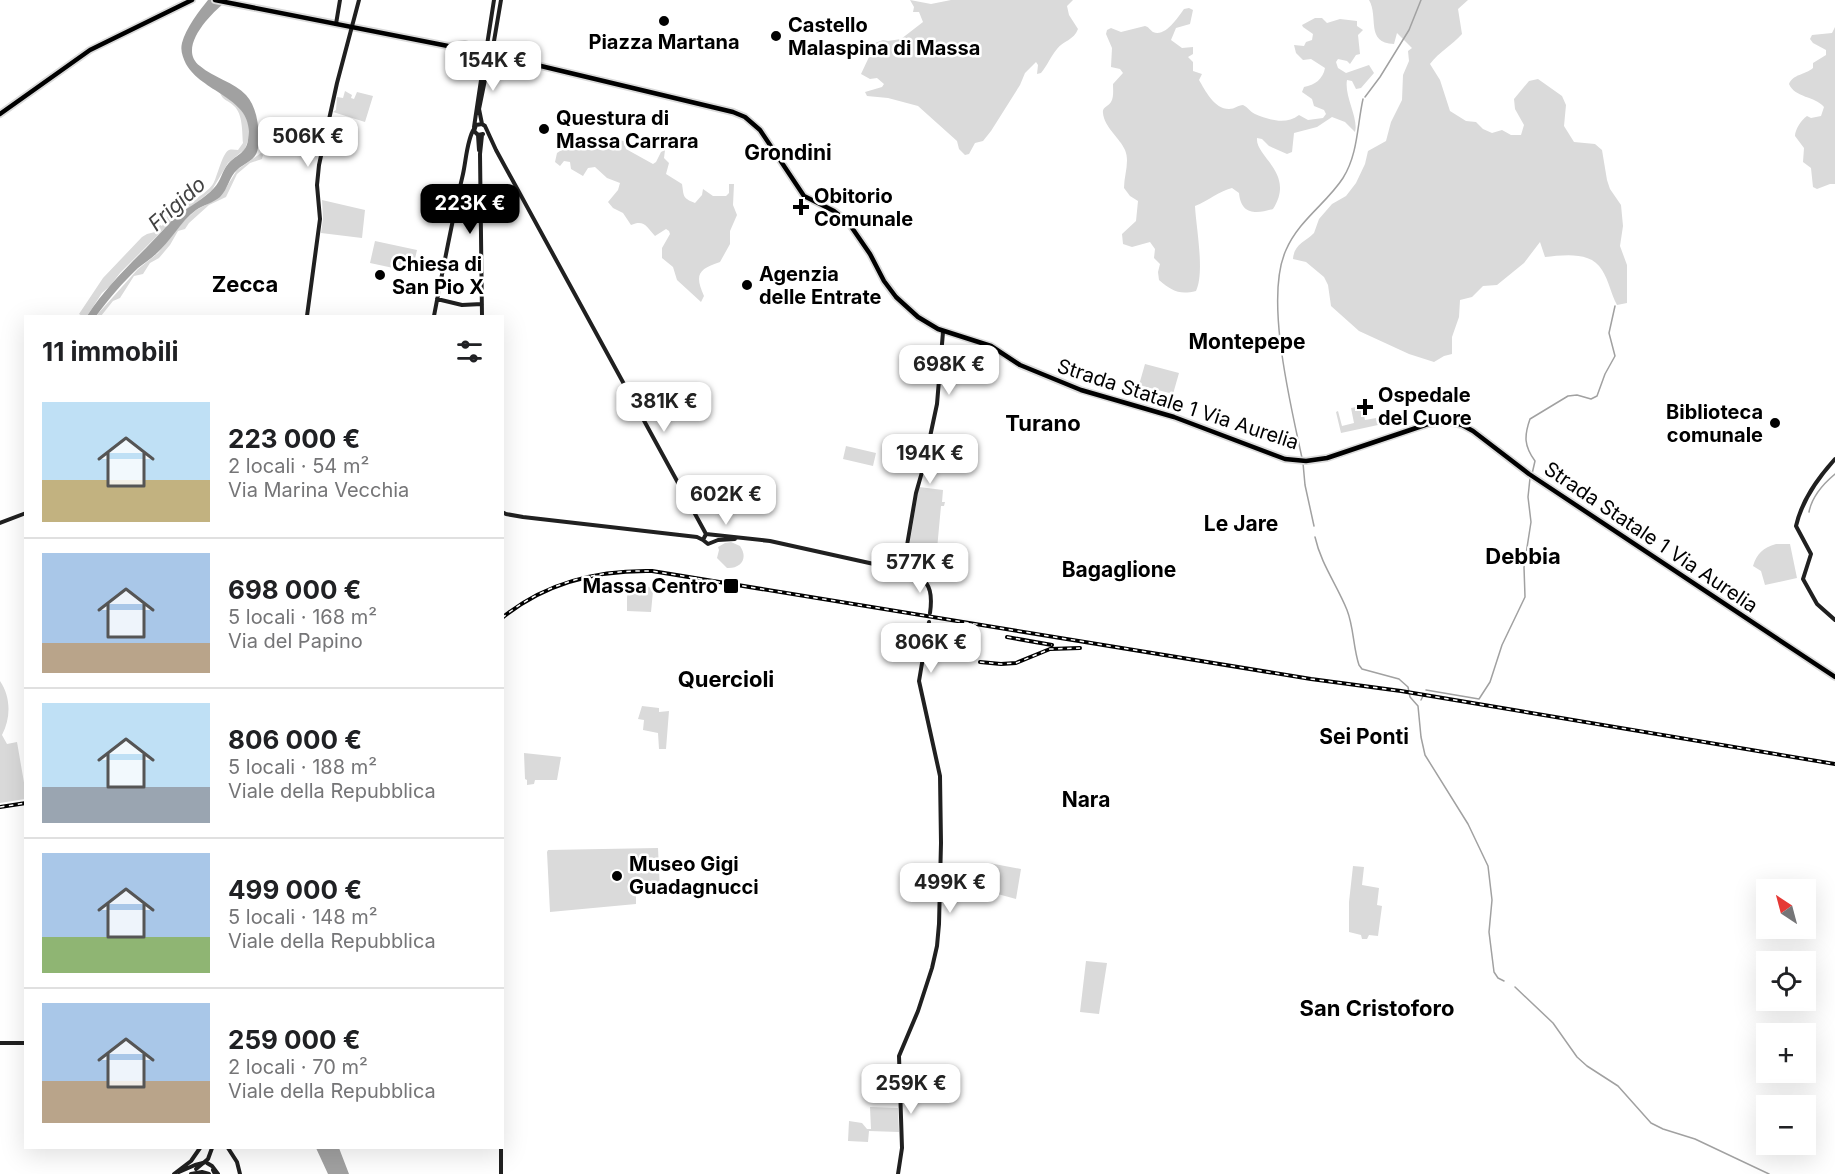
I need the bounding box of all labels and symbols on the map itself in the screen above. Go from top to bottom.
place label: Castello Malaspina di Massa [788,13,980,60]
marker: Piazza Martana [657,14,671,28]
marker: Castello Malaspina di Massa [769,29,783,43]
place label: Piazza Martana [588,30,740,54]
pin: 154K € [444,41,542,92]
place label: Questura di Massa Carrara [556,106,699,153]
pin: 506K € [259,117,357,168]
marker: Questura di Massa Carrara [537,122,551,136]
district label: Grondini [744,140,832,165]
water label: Frigido [143,171,211,236]
pin: 223K € [421,184,519,235]
place label: Obitorio Comunale [814,184,913,231]
marker: Obitorio Comunale [792,198,810,216]
place label: Chiesa di San Pio X [392,252,484,299]
place label: Agenzia delle Entrate [759,262,882,309]
marker: Chiesa di San Pio X [373,268,387,282]
district label: Zecca [212,271,278,297]
marker: Agenzia delle Entrate [740,278,754,292]
district label: Montepepe [1188,329,1306,354]
pin: 698K € [900,345,998,396]
street label: Strada Statale 1 Via Aurelia [1054,354,1302,454]
pin: 381K € [615,382,713,433]
place label: Ospedale del Cuore [1378,383,1472,430]
marker: Ospedale del Cuore [1356,398,1374,416]
place label: Biblioteca comunale [1666,400,1763,447]
district label: Turano [1005,410,1081,436]
marker: Biblioteca comunale [1768,416,1782,430]
pin: 194K € [881,434,979,485]
street label: Strada Statale 1 Via Aurelia [1540,456,1762,618]
pin: 602K € [677,475,775,526]
district label: Le Jare [1204,511,1278,536]
pin: 577K € [871,543,969,594]
district label: Debbia [1485,543,1561,569]
district label: Bagaglione [1062,557,1176,582]
place label: Massa Centro [583,574,718,598]
marker: Massa Centro [722,577,740,595]
pin: 806K € [882,623,980,674]
district label: Quercioli [678,666,774,692]
district label: Sei Ponti [1319,724,1409,749]
district label: Nara [1062,787,1110,812]
place label: Museo Gigi Guadagnucci [629,852,759,899]
pin: 499K € [901,863,999,914]
marker: Museo Gigi Guadagnucci [610,869,624,883]
north arrow [1756,879,1816,939]
district label: San Cristoforo [1300,995,1454,1021]
pin: 259K € [862,1064,960,1115]

